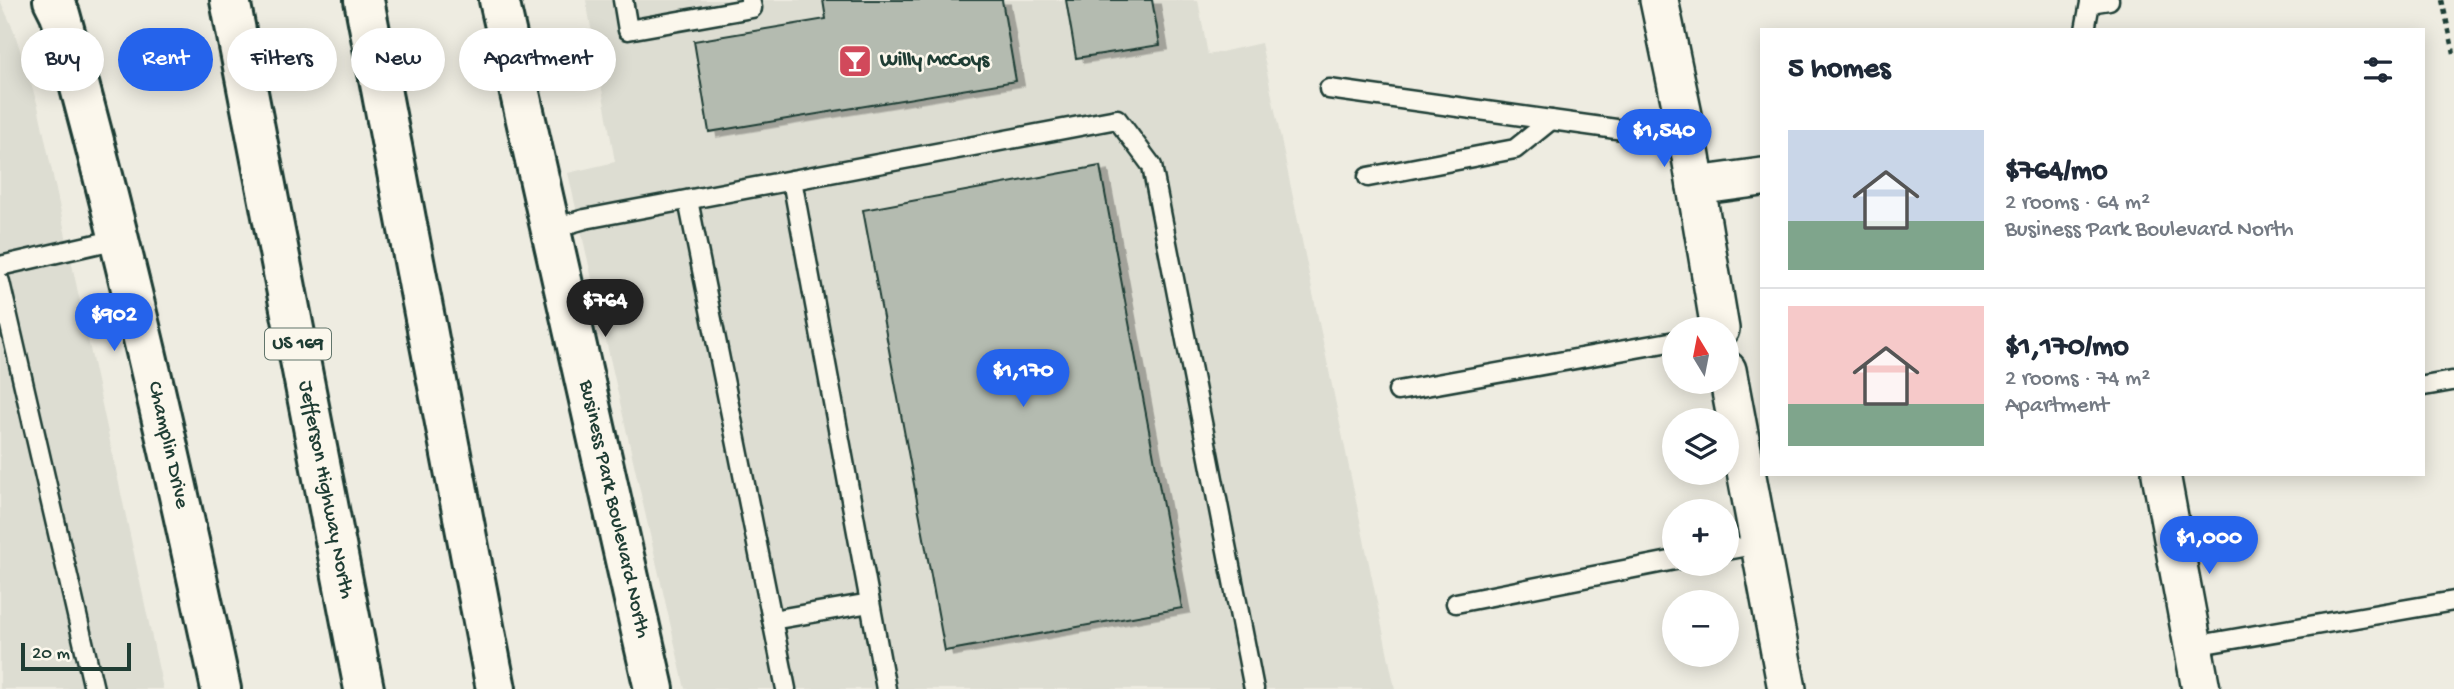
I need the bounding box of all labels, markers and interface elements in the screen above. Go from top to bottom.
chip: Buy [21,28,104,91]
chip: Rent [118,28,213,91]
chip: Filters [227,28,337,91]
chip: New [351,28,445,91]
chip: Apartment [459,28,616,91]
bar icon: Willy McCoys [836,42,874,80]
place label: Willy McCoys [879,49,990,74]
icon: filters [2359,51,2397,89]
text: 5 homes [1788,53,1890,88]
pin: $1,540 [1607,110,1721,169]
text: $1,540 [1633,118,1695,145]
text: $764/mo [2005,155,2108,190]
icon: home [1844,158,1928,242]
text: 2 rooms · 64 m² [2005,190,2150,217]
text: Business Park Boulevard North [2005,217,2294,244]
pin: $764 [564,280,646,339]
text: $764 [583,288,627,315]
pin: $902 [73,294,155,353]
text: $902 [91,302,137,329]
north arrow [1662,317,1740,394]
map controls [1662,317,1739,667]
road number: US 169 [265,328,331,360]
text: $1,170/mo [2005,331,2129,366]
icon: home [1844,334,1928,418]
pin: $1,170 [966,350,1080,409]
text: $1,170 [992,358,1054,385]
text: 2 rooms · 74 m² [2005,366,2150,393]
street label: Business Park Boulevard North [572,377,655,641]
street label: Champlin Drive [141,379,194,512]
street label: Jefferson Highway North [292,379,359,601]
text: Apartment [2005,393,2109,420]
button: layers [1662,408,1739,485]
button: + [1662,499,1739,576]
pin: $1,000 [2152,516,2266,576]
text: $1,000 [2176,525,2242,552]
button: − [1662,590,1739,667]
scale bar [21,640,131,672]
text: 20 m [32,643,70,666]

